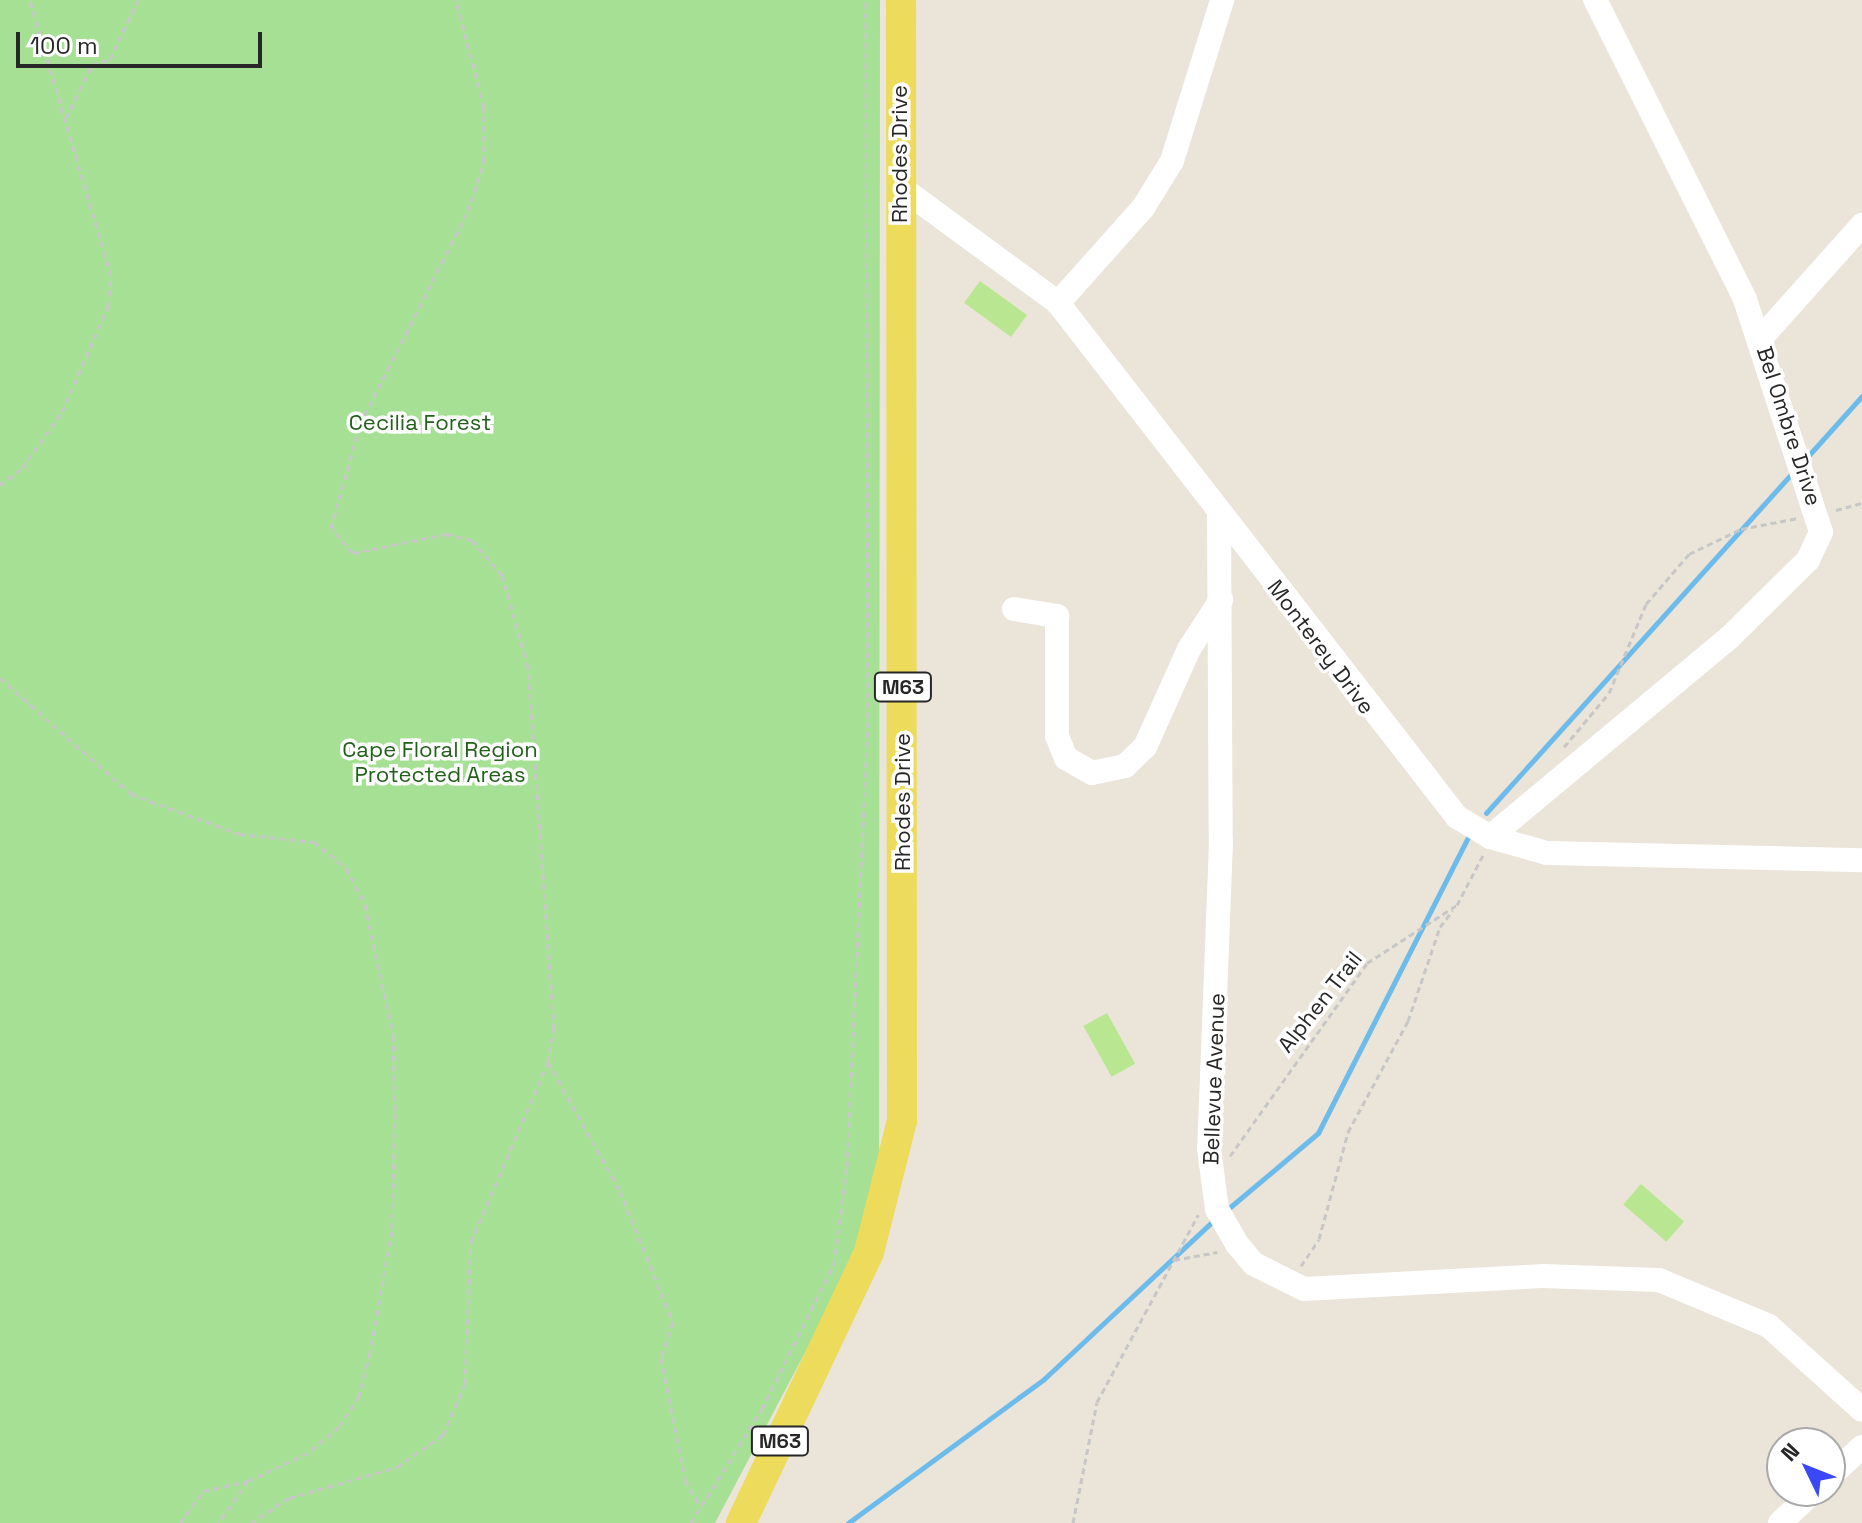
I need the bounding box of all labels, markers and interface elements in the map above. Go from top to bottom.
scale bar [20,16,266,66]
text: 100 m [30,30,98,61]
street label: Rhodes Drive [887,85,913,223]
street label: Bel Ombre Drive [1751,343,1827,509]
park label: Cecilia Forest [349,410,491,436]
street label: Monterey Drive [1262,575,1380,719]
road number: M63 [873,671,933,703]
street label: Rhodes Drive [890,733,916,871]
park label: Cape Floral Region Protected Areas [342,736,538,788]
street label: Alphen Trail [1272,946,1368,1058]
street label: Bellevue Avenue [1198,992,1230,1166]
road number: M63 [750,1425,810,1457]
north arrow [1766,1427,1846,1507]
text: N [1775,1437,1805,1467]

